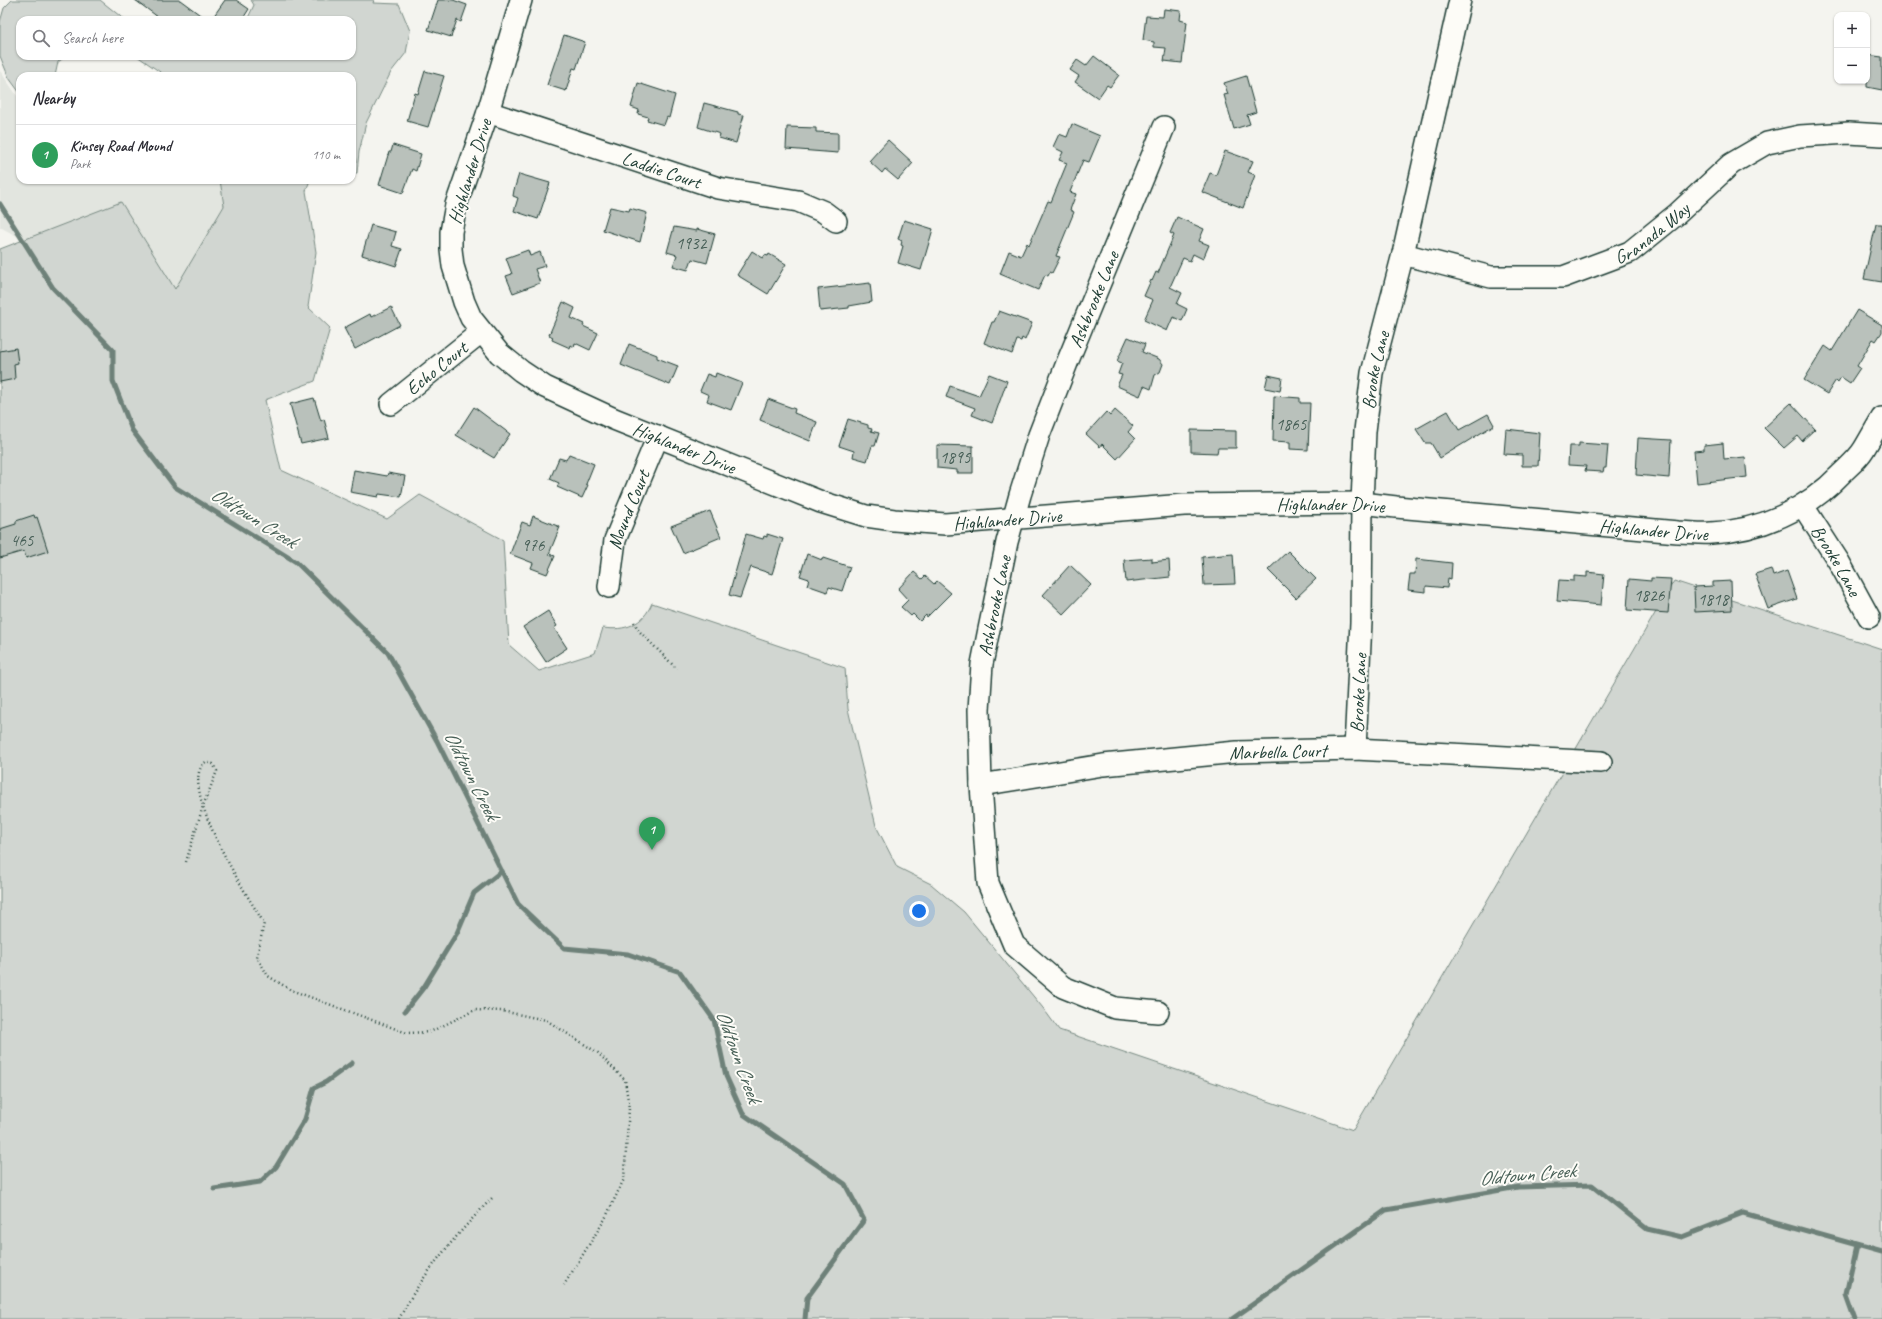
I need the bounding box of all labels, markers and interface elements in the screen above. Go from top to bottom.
map controls [1834,12,1870,84]
button: + [1834,12,1870,48]
search box [16,16,356,60]
icon: search [30,27,52,49]
text: Search here [62,29,123,48]
button: − [1834,48,1870,84]
text: Nearby [32,88,75,109]
street label: Highlander Drive [443,114,498,227]
text: Kinsey Road Mound [70,137,171,156]
street label: Laddie Court [619,146,706,195]
text: 1 [42,147,48,163]
text: 110 m [312,147,340,163]
text: Park [70,156,91,172]
street label: Granada Way [1611,197,1696,270]
house number: 1932 [676,233,708,254]
street label: Ashbrooke Lane [1064,246,1125,351]
street label: Brooke Lane [1357,327,1396,410]
street label: Echo Court [401,335,474,401]
house number: 1865 [1276,414,1308,435]
street label: Highlander Drive [629,417,741,480]
house number: 1895 [940,447,972,468]
street label: Mound Court [603,465,656,551]
water label: Oldtown Creek [206,481,304,555]
street label: Highlander Drive [1276,492,1388,519]
street label: Highlander Drive [952,504,1064,536]
street label: Highlander Drive [1598,514,1709,546]
street label: Brooke Lane [1805,521,1867,602]
house number: 465 [11,530,35,551]
house number: 976 [522,535,546,556]
street label: Ashbrooke Lane [973,552,1017,658]
house number: 1826 [1634,585,1666,606]
house number: 1818 [1698,589,1731,610]
street label: Brooke Lane [1345,651,1373,733]
water label: Oldtown Creek [439,727,506,827]
street label: Marbella Court [1228,739,1330,766]
pin: 1 [639,817,665,850]
your location [909,901,929,921]
water label: Oldtown Creek [710,1007,768,1109]
water label: Oldtown Creek [1478,1158,1580,1191]

